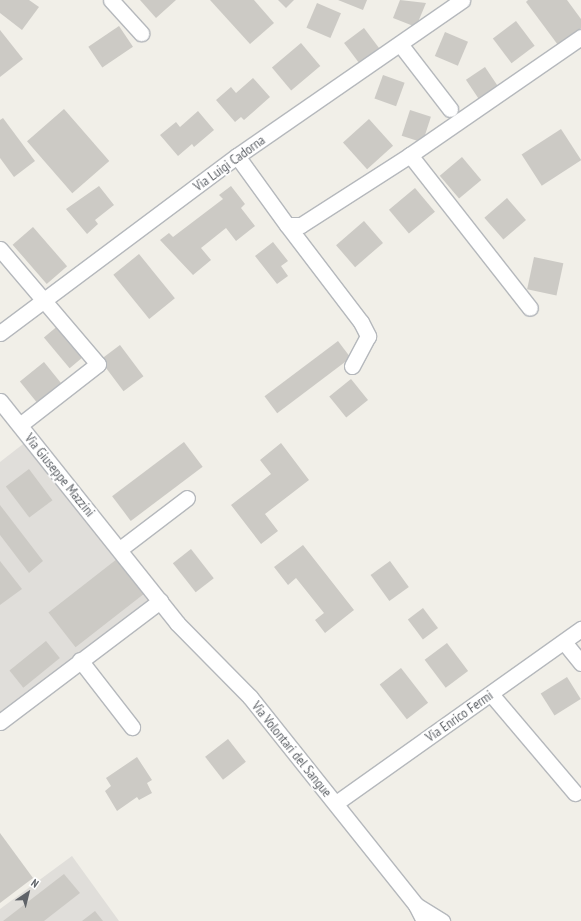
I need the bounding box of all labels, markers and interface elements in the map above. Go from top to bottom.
street label: Via Luigi Cadorna [190,131,268,195]
street label: Via Giuseppe Mazzini [21,430,99,520]
street label: Via Enrico Fermi [422,687,496,745]
street label: Via Volontari del Sangue [248,698,336,800]
north arrow [8,873,48,913]
text: N [28,876,41,891]

